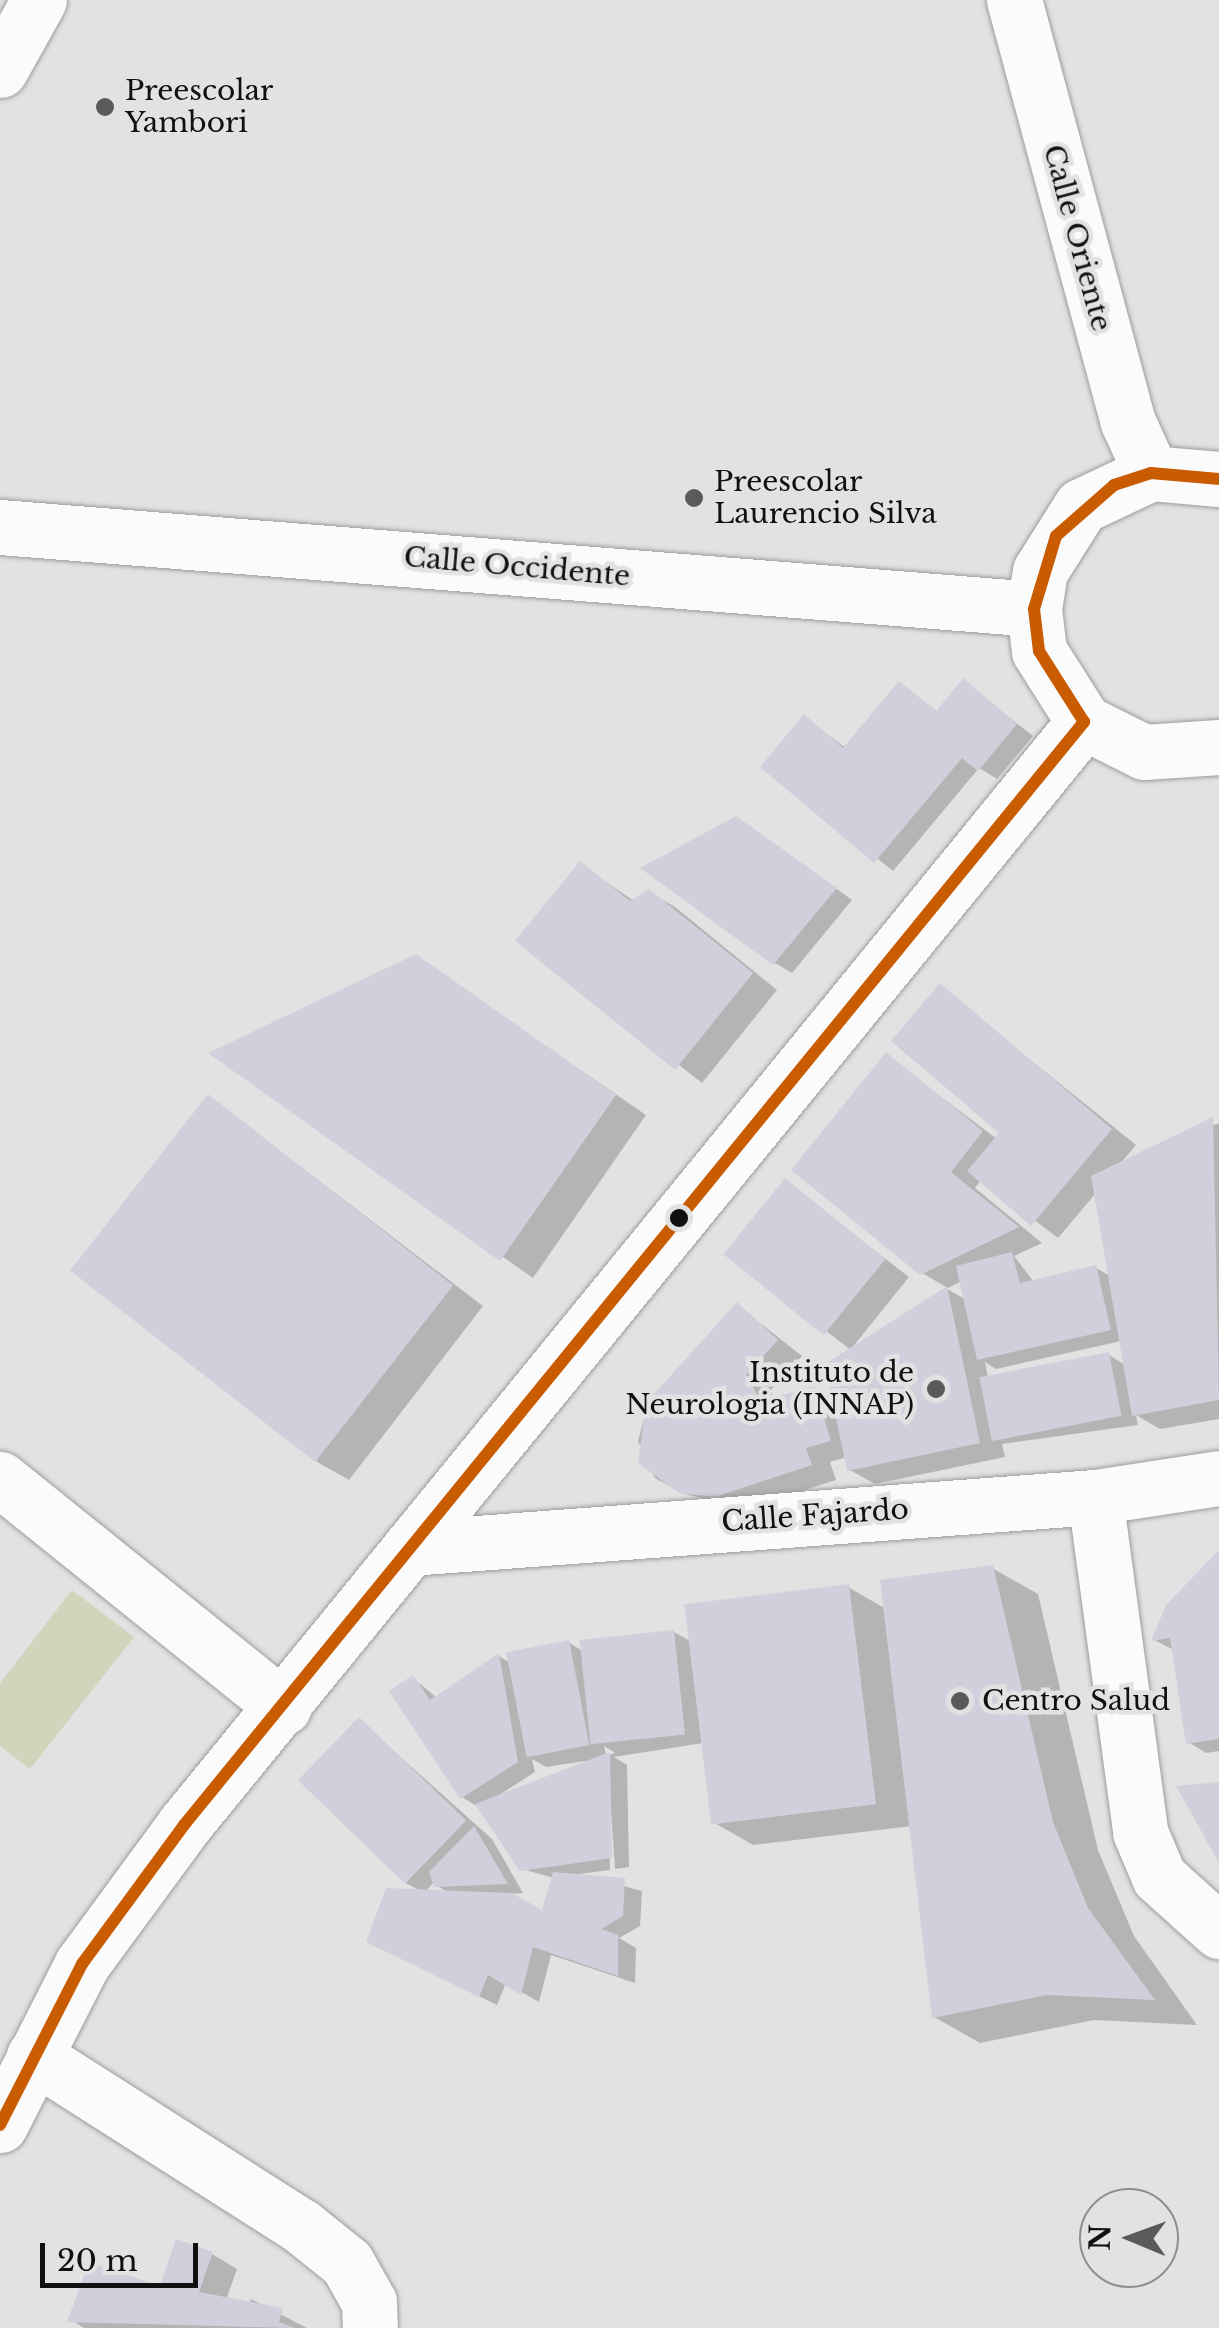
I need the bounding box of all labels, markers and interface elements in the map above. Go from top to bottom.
place label: Preescolar Yambori [125,74,273,140]
marker: Preescolar Yambori [94,96,116,118]
street label: Calle Oriente [1036,141,1118,335]
place label: Preescolar Laurencio Silva [714,465,937,531]
marker: Preescolar Laurencio Silva [683,487,705,509]
street label: Calle Occidente [402,540,632,594]
unlabelled marker [669,1208,689,1228]
place label: Instituto de Neurologia (INNAP) [625,1356,914,1422]
marker: Instituto de Neurologia (INNAP) [923,1376,949,1402]
street label: Calle Fajardo [720,1493,910,1539]
place label: Centro Salud [982,1684,1170,1718]
marker: Centro Salud [947,1688,973,1714]
north arrow [1079,2188,1179,2288]
scale bar [45,2223,202,2285]
text: N [1083,2224,1118,2251]
text: 20 m [57,2242,138,2279]

